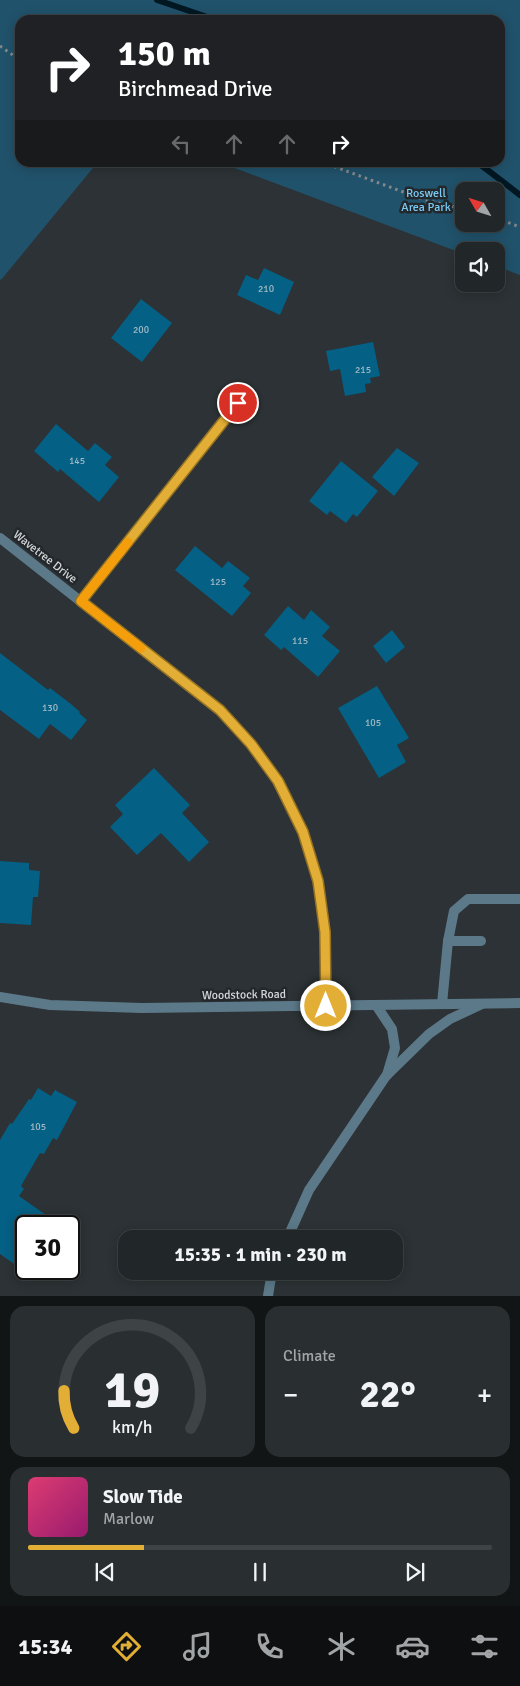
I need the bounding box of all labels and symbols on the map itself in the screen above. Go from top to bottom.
north arrow [455,182,505,232]
park label: Roswell Area Park [401,186,451,215]
house number: 210 [258,283,274,295]
house number: 200 [133,324,149,336]
house number: 215 [355,364,371,376]
pin [217,382,259,424]
house number: 145 [69,455,85,467]
street label: Wavetree Drive [10,527,80,587]
house number: 125 [210,576,226,588]
house number: 115 [292,635,308,647]
house number: 130 [42,702,58,714]
house number: 105 [365,717,381,729]
position arrow [299,979,351,1031]
street label: Woodstock Road [202,987,286,1003]
house number: 105 [30,1121,46,1133]
speed limit sign: 30 [15,1215,80,1280]

